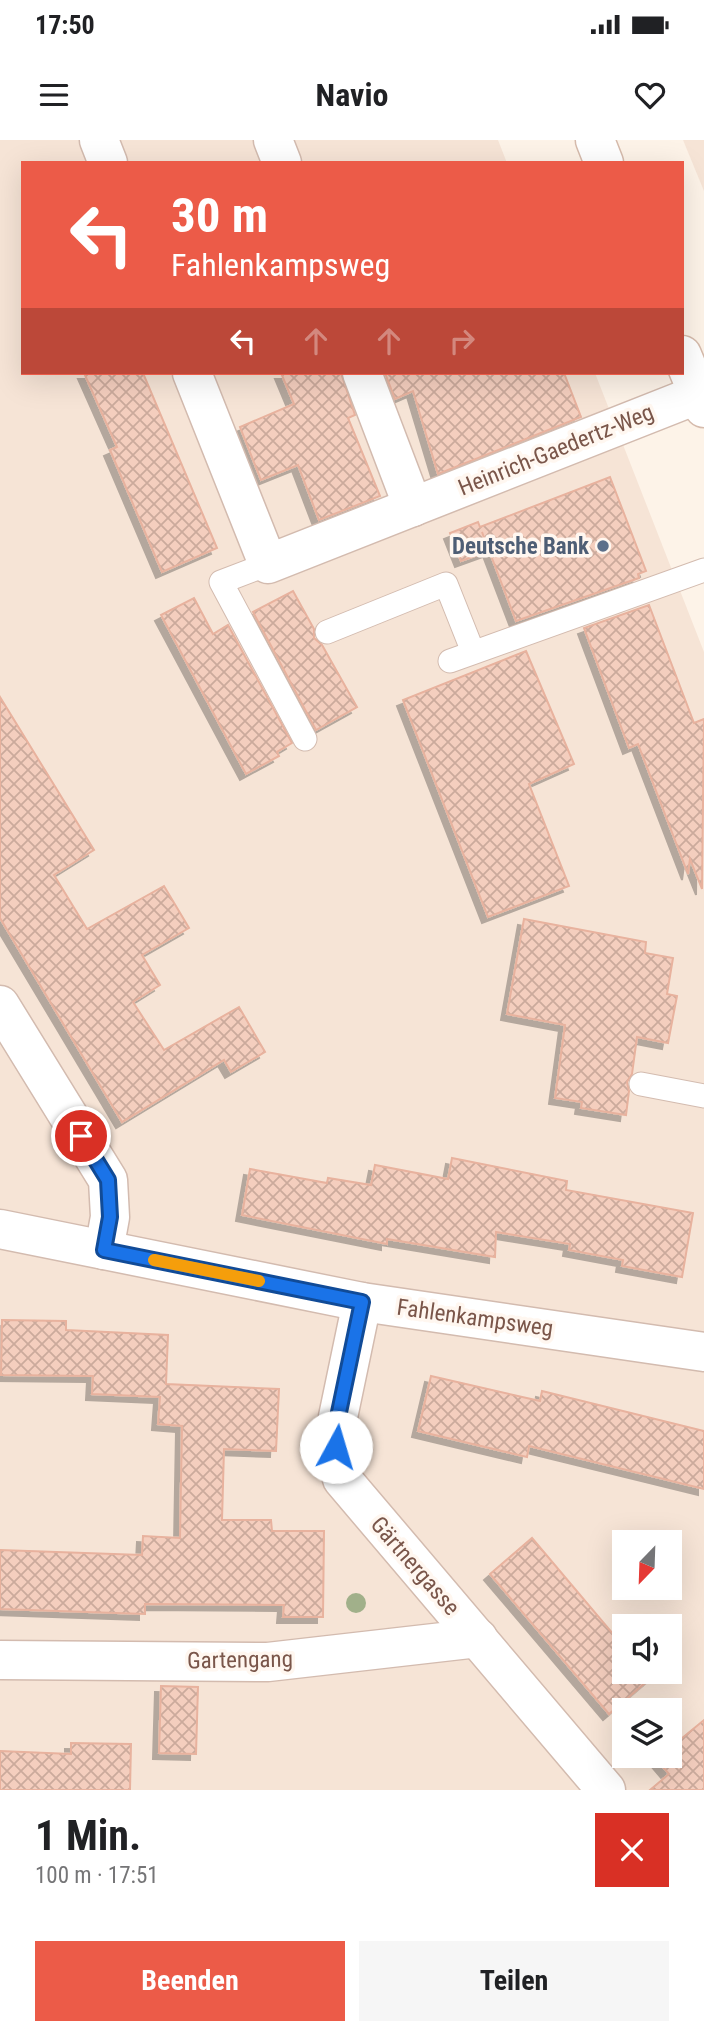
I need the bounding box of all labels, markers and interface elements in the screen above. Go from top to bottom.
text: 17:50 [35,10,95,40]
icon: menu [35,76,73,114]
text: Navio [316,76,388,114]
icon: heart [631,76,669,114]
text: 30 m [171,187,268,244]
icon: left [56,189,147,280]
text: Fahlenkampsweg [171,246,390,284]
icon: left [224,322,262,360]
icon: ahead [297,322,335,360]
icon: ahead [370,322,408,360]
icon: right [443,322,481,360]
street label: Heinrich-Gaedertz-Weg [454,398,658,502]
place label: Deutsche Bank [452,533,590,560]
marker: Deutsche Bank [595,538,611,554]
pin [51,1106,111,1166]
icon: arrive [62,1117,100,1155]
street label: Fahlenkampsweg [395,1294,555,1342]
position arrow [299,1410,373,1484]
street label: Gärtnergasse [365,1511,465,1621]
north arrow [612,1530,682,1600]
map controls [612,1530,682,1768]
button: sound [612,1614,682,1684]
street label: Gartengang [187,1646,293,1674]
button: layers [612,1698,682,1768]
text: 1 Min. [35,1811,141,1860]
button: close [595,1813,669,1887]
text: 100 m · 17:51 [35,1862,159,1889]
button: Beenden [35,1941,345,2021]
button: Teilen [359,1941,669,2021]

